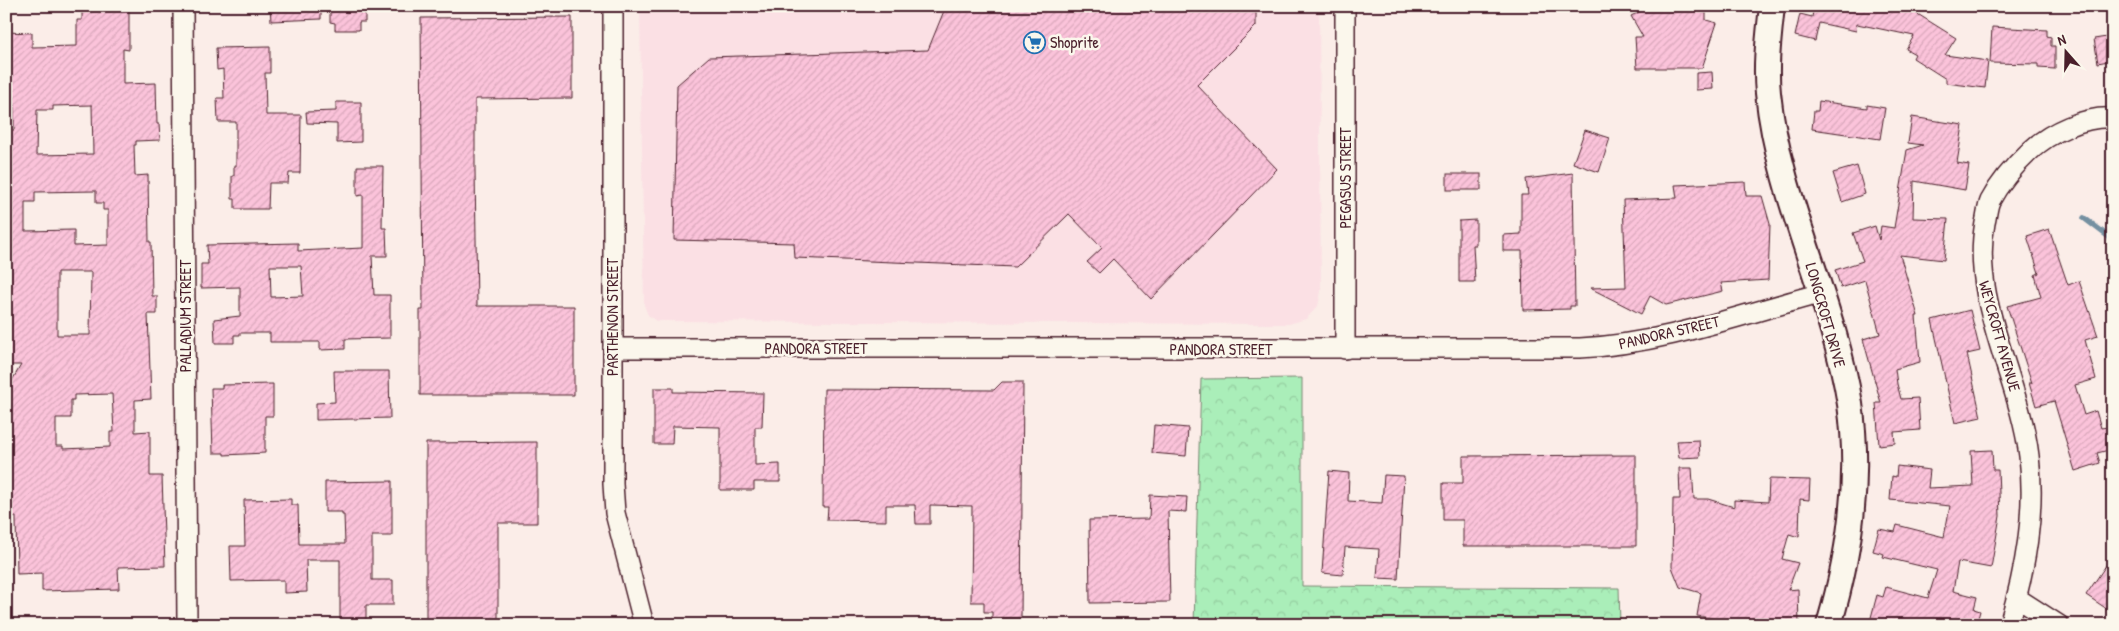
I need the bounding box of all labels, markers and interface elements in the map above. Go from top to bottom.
north arrow [2042,28,2092,78]
text: N [2055,29,2069,50]
supermarket icon: Shoprite [1022,30,1046,54]
place label: Shoprite [1050,31,1100,53]
street label: PEGASUS STREET [1334,127,1356,229]
street label: PARTHENON STREET [601,257,623,376]
street label: PALLADIUM STREET [174,259,196,372]
street label: LONGCROFT DRIVE [1801,260,1851,370]
street label: WEYCROFT AVENUE [1974,278,2026,394]
street label: PANDORA STREET [1616,310,1722,354]
street label: PANDORA STREET [765,337,868,359]
street label: PANDORA STREET [1170,338,1273,360]

